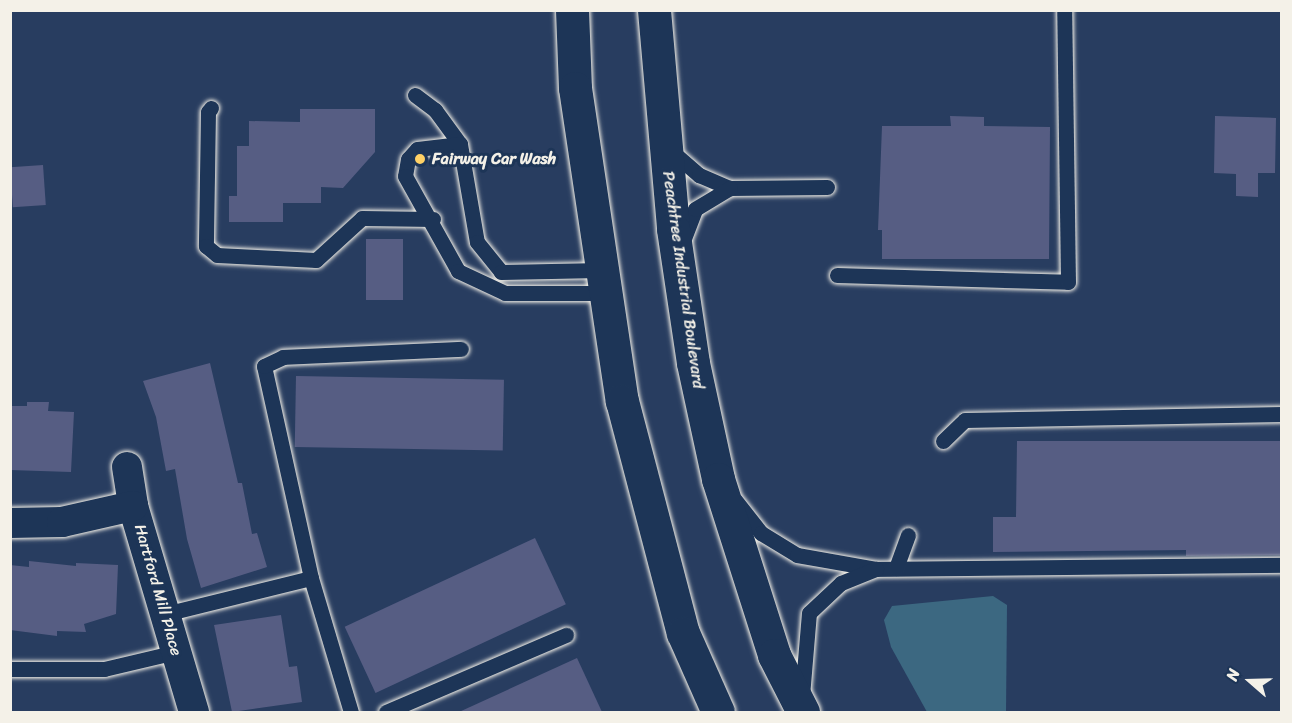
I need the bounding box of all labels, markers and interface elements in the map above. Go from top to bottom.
place label: Fairway Car Wash [432,149,556,169]
marker: Fairway Car Wash [413,152,427,166]
street label: Peachtree Industrial Boulevard [658,171,708,389]
street label: Hartford Mill Place [130,522,186,658]
north arrow [1220,651,1280,711]
text: N [1217,665,1248,685]

